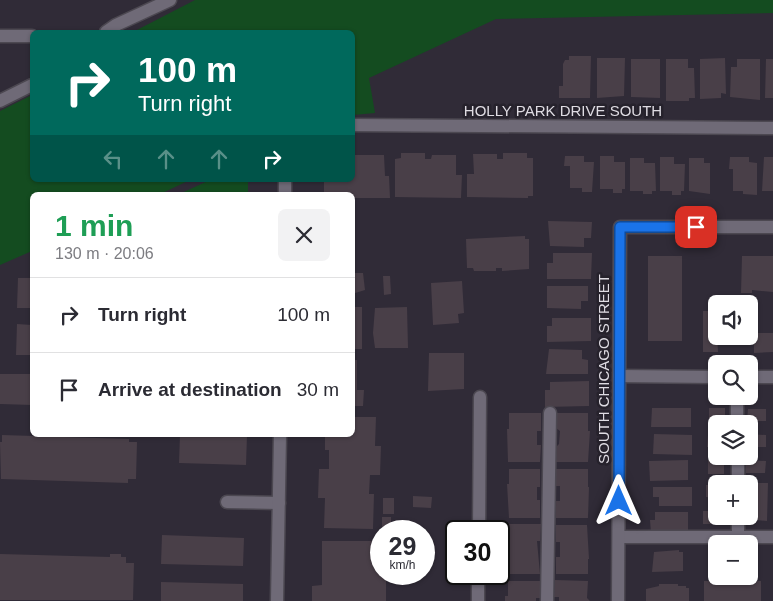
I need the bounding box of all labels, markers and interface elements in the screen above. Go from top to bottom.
icon: right [55,50,120,115]
text: 100 m [138,50,237,89]
text: Turn right [138,91,231,116]
street label: HOLLY PARK DRIVE SOUTH [464,102,662,119]
icon: left [99,145,127,173]
icon: ahead [152,145,180,173]
icon: ahead [205,145,233,173]
icon: right [258,145,286,173]
pin [675,206,717,248]
text: 1 min [55,209,133,242]
button: close [278,209,330,261]
icon: arrive [682,213,710,241]
text: 130 m · 20:06 [55,245,154,262]
street label: SOUTH CHICAGO STREET [595,274,612,464]
map controls [708,295,758,585]
button: sound [708,295,758,345]
icon: right [55,301,83,329]
text: Turn right [98,304,186,325]
text: 100 m [277,304,330,325]
button: search [708,355,758,405]
icon: arrive [55,376,83,404]
text: Arrive at destination [98,379,282,400]
text: 30 m [297,379,339,400]
button: layers [708,415,758,465]
position arrow [592,474,644,526]
button: + [708,475,758,525]
speed limit sign: 30 [445,520,510,585]
text: 29 [389,532,416,560]
button: − [708,535,758,585]
text: km/h [389,558,416,572]

